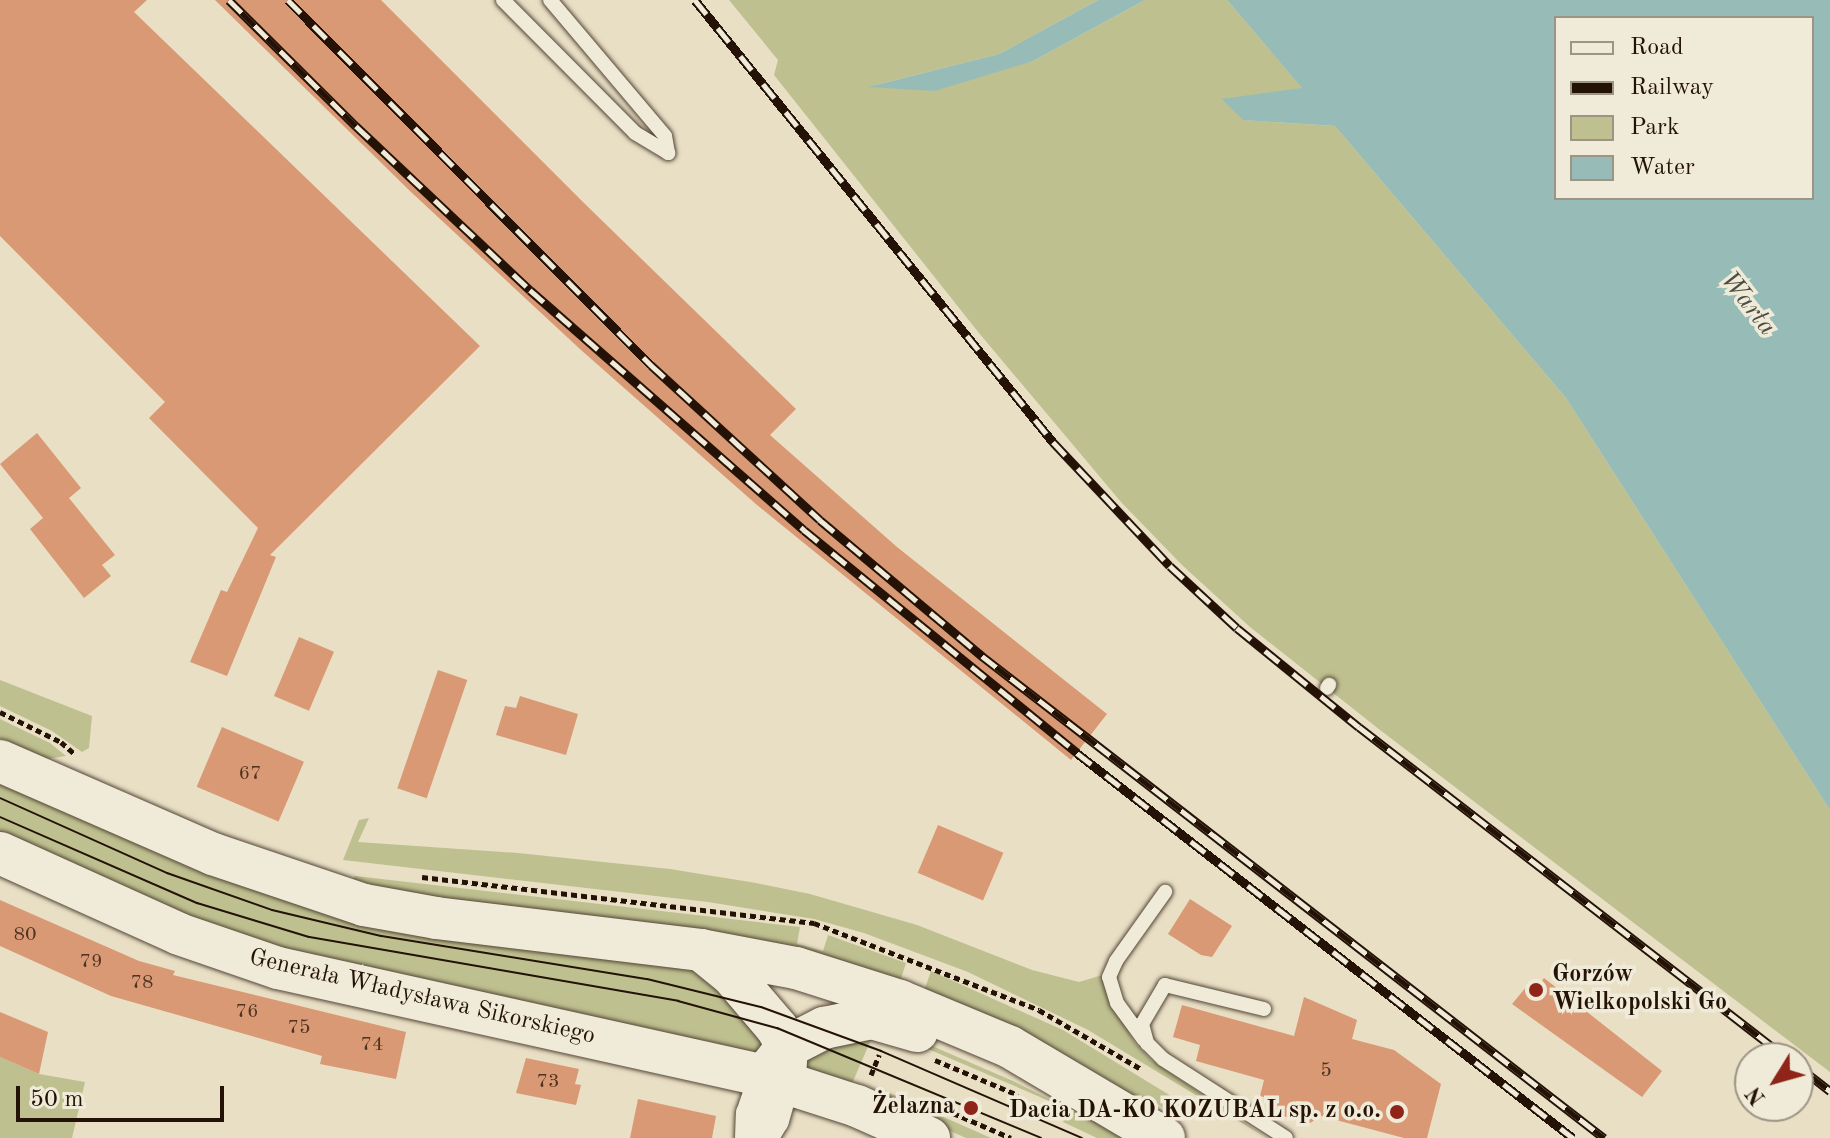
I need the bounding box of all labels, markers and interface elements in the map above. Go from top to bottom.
legend [1554,16,1814,200]
text: Road [1630,36,1683,60]
text: Railway [1630,76,1714,100]
text: Park [1630,116,1679,140]
text: Water [1630,156,1695,180]
water label: Warta [1712,266,1782,342]
house number: 67 [238,762,262,786]
house number: 80 [13,923,37,947]
street label: Generała Władysława Sikorskiego [246,944,598,1052]
house number: 79 [79,950,103,974]
place label: Gorzów Wielkopolski Go [1552,962,1727,1018]
house number: 78 [130,971,154,995]
marker: Gorzów Wielkopolski Go [1527,981,1545,999]
house number: 76 [235,1000,259,1024]
house number: 75 [287,1016,311,1040]
house number: 74 [360,1033,384,1057]
north arrow [1734,1042,1814,1122]
house number: 5 [1320,1059,1332,1083]
scale bar [20,1070,228,1120]
house number: 73 [536,1070,560,1094]
text: N [1743,1082,1770,1109]
text: 50 m [30,1088,84,1112]
place label: Żelazna [872,1094,955,1122]
place label: Dacia DA-KO KOZUBAL sp. z o.o. [1009,1098,1381,1126]
marker: Żelazna [962,1099,980,1117]
marker: Dacia DA-KO KOZUBAL sp. z o.o. [1388,1103,1406,1121]

